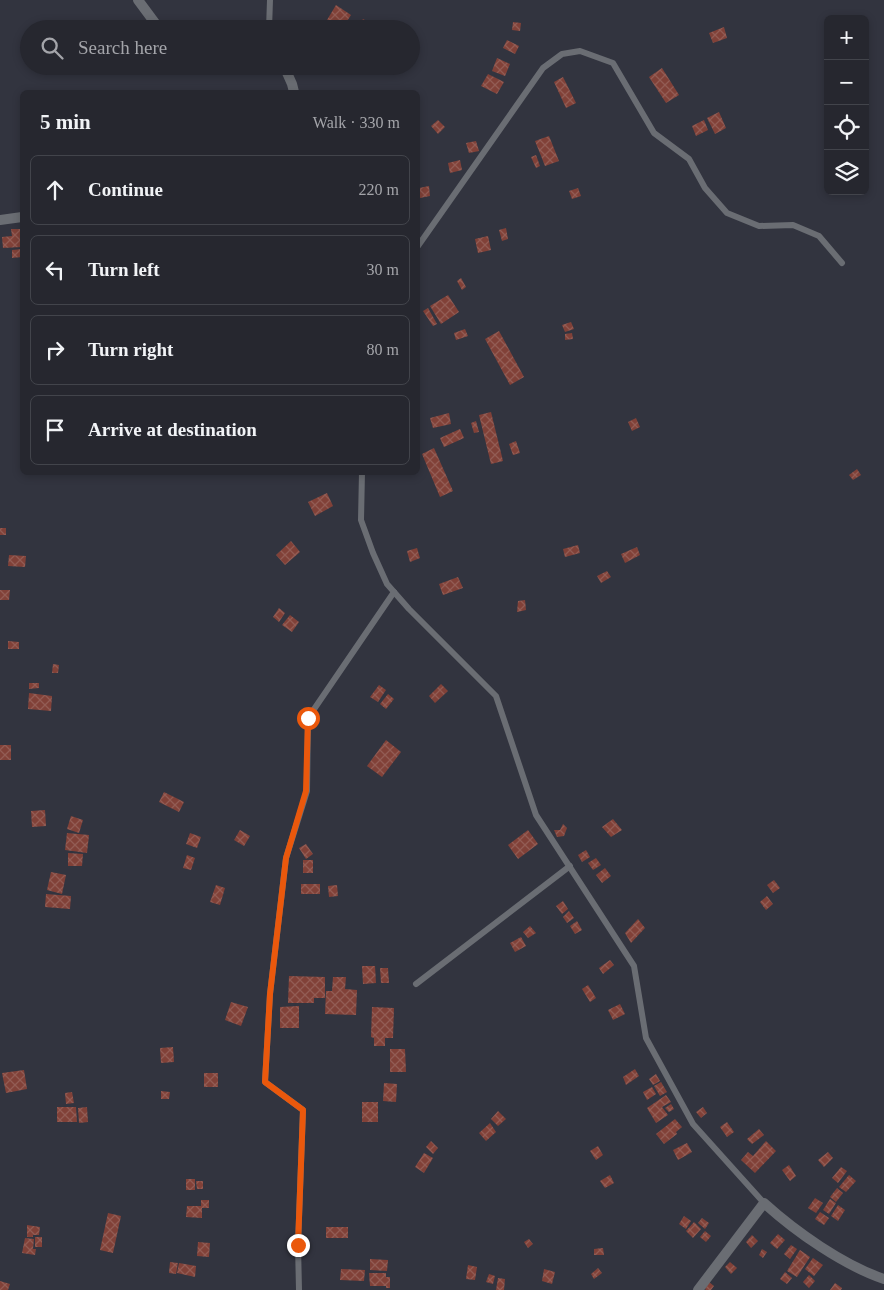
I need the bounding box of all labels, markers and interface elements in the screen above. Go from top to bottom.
map controls [824,15,869,195]
button: + [824,15,869,60]
search box [20,20,420,75]
icon: search [38,34,66,62]
text: Search here [78,37,167,58]
button: − [824,60,869,105]
button: locate [824,105,869,150]
text: 5 min [40,110,91,134]
text: Walk · 330 m [313,114,400,131]
button: layers [824,150,869,195]
icon: ahead [41,176,69,204]
text: Continue [88,179,163,200]
text: 220 m [359,181,399,198]
icon: left [41,256,69,284]
text: Turn left [88,259,160,280]
text: 30 m [367,261,399,278]
icon: right [41,336,69,364]
text: Turn right [88,339,173,360]
text: 80 m [367,341,399,358]
icon: arrive [41,416,69,444]
text: Arrive at destination [88,419,257,440]
route start [297,707,320,730]
route end [287,1234,310,1257]

